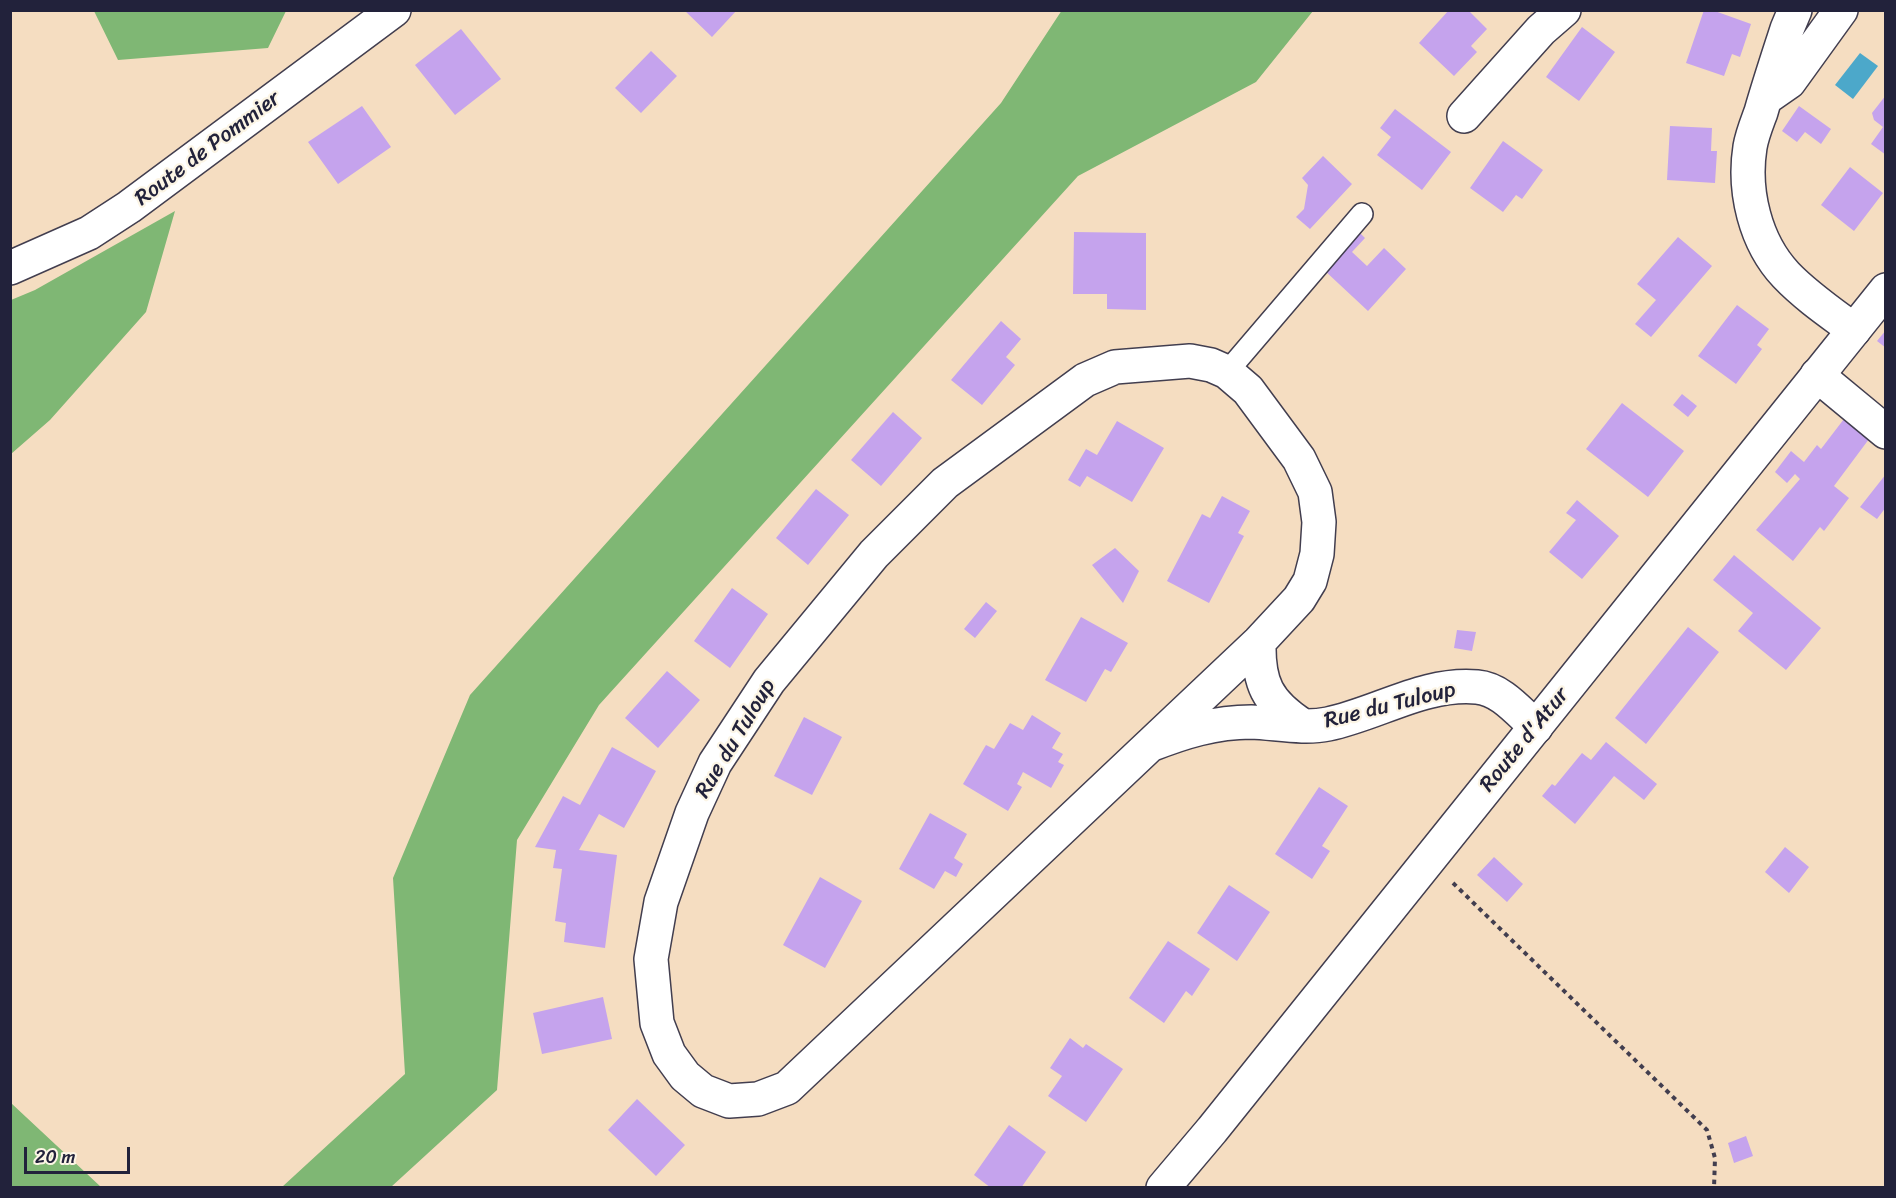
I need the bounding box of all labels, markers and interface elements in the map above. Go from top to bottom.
street label: Route de Pommier [130,86,286,212]
street label: Rue du Tuloup [690,675,782,803]
street label: Rue du Tuloup [1322,677,1458,735]
street label: Route d'Atur [1475,682,1575,798]
scale bar [27,1135,134,1173]
text: 20 m [35,1141,75,1173]

